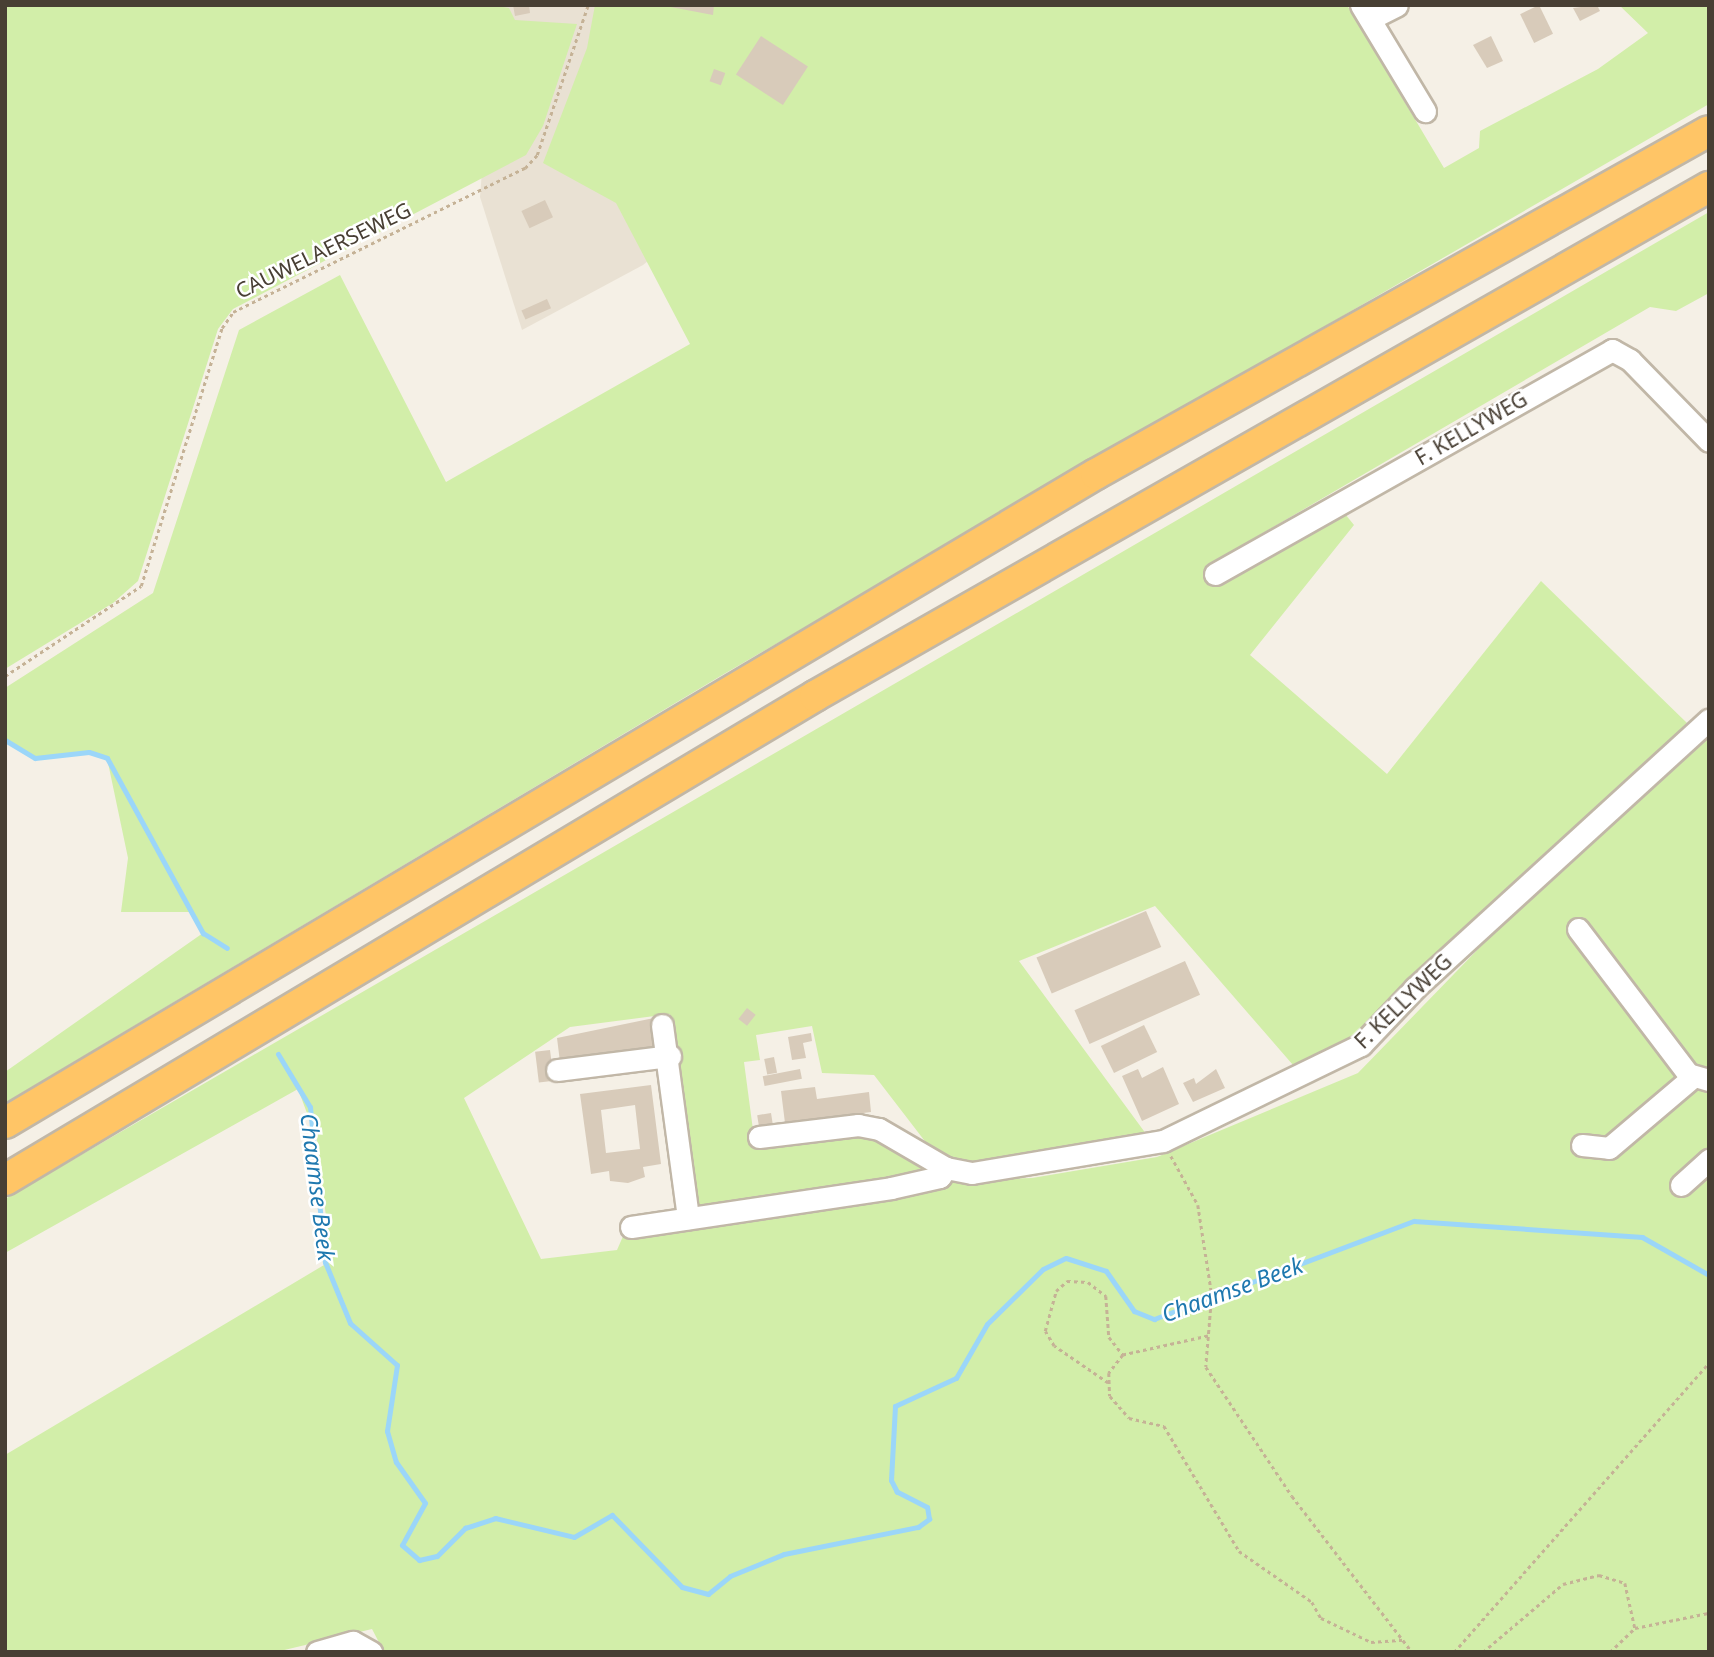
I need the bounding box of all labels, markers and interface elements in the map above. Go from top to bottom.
street label: CAUWELAERSEWEG [231,197,415,303]
street label: F. KELLYWEG [1411,386,1531,470]
street label: F. KELLYWEG [1349,948,1457,1054]
water label: Chaamse Beek [295,1112,341,1262]
water label: Chaamse Beek [1157,1251,1307,1327]

